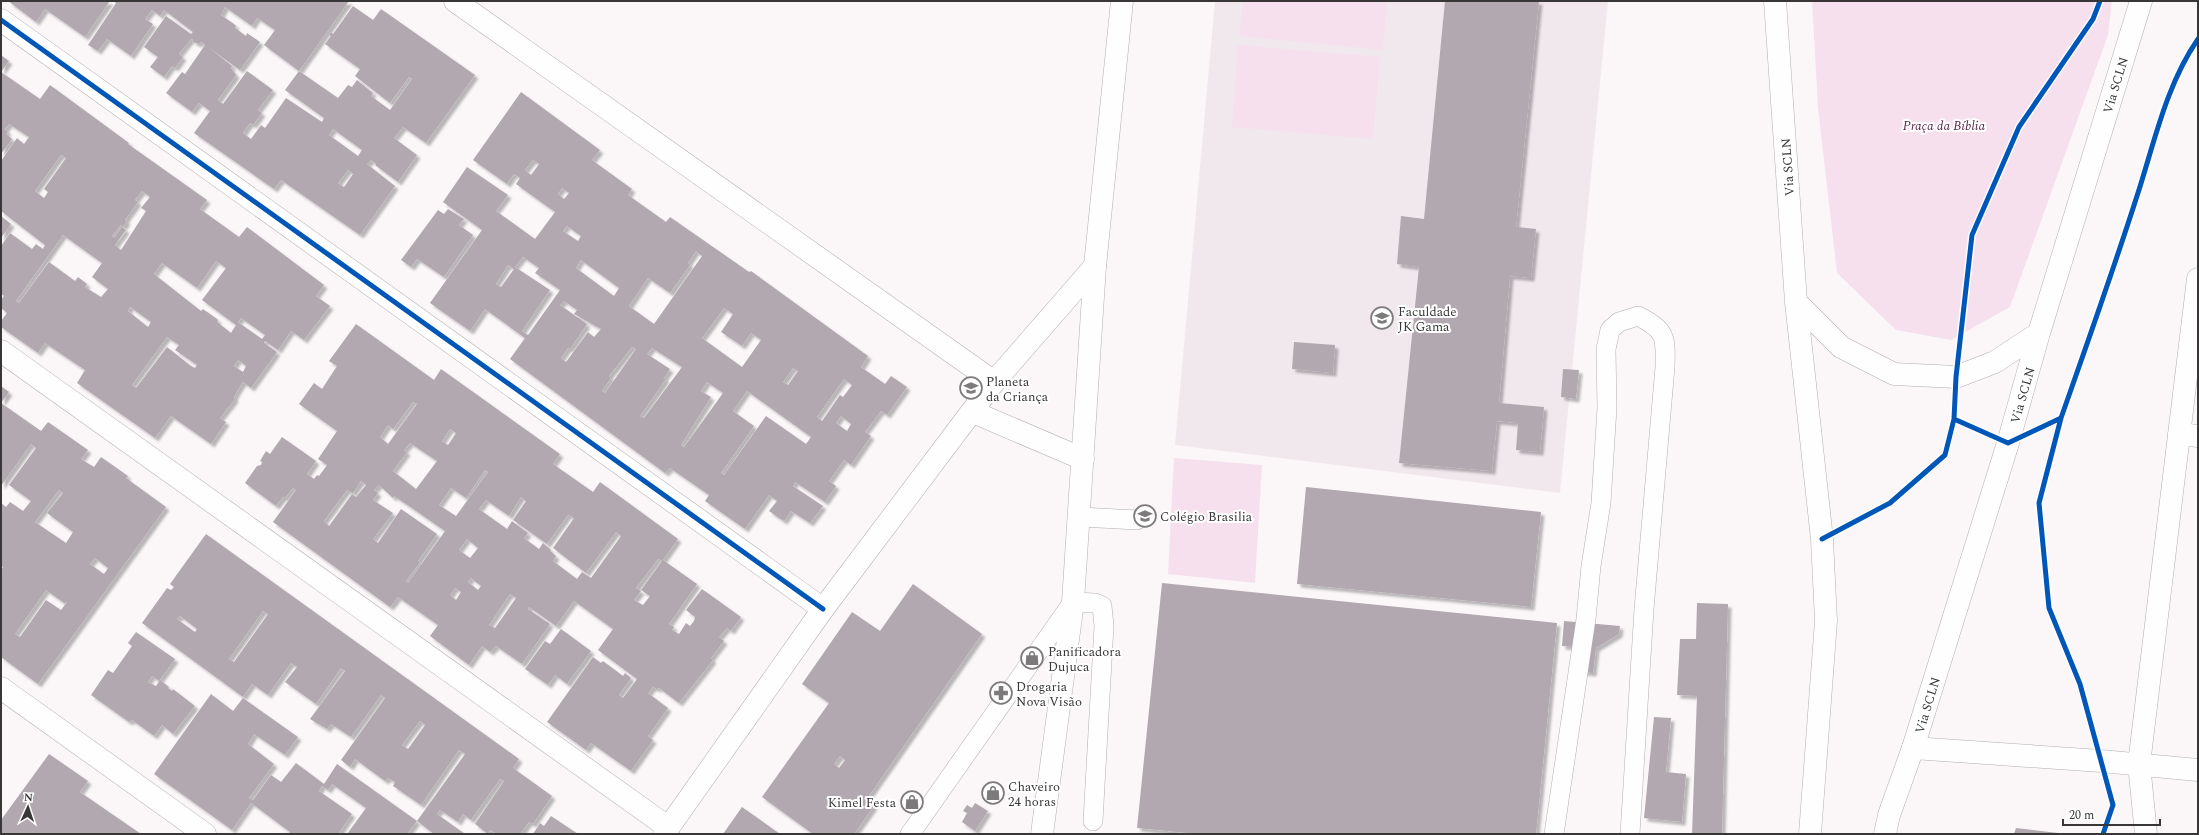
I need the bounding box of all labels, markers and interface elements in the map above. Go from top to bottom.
street label: Via SCLN [2098,55,2134,116]
park label: Praça da Bíblia [1903,116,1986,136]
street label: Via SCLN [1776,137,1800,197]
place label: Faculdade JK Gama [1398,302,1457,337]
school or university icon: Faculdade JK Gama [1369,305,1395,331]
street label: Via SCLN [2005,365,2041,426]
place label: Planeta da Criança [986,372,1049,407]
school or university icon: Planeta da Criança [958,375,984,401]
school or university icon: Colégio Brasilia [1132,503,1158,529]
place label: Colégio Brasilia [1160,507,1253,527]
place label: Panificadora Dujuca [1048,642,1122,677]
shop icon: Panificadora Dujuca [1019,645,1045,671]
street label: Via SCLN [1910,675,1946,736]
place label: Drogaria Nova Visão [1016,677,1082,712]
pharmacy icon: Drogaria Nova Visão [988,680,1014,706]
place label: Chaveiro 24 horas [1008,777,1060,812]
shop icon: Chaveiro 24 horas [980,780,1006,806]
north arrow [8,787,48,827]
text: N [24,789,33,806]
shop icon: Kimel Festa [899,789,925,815]
place label: Kimel Festa [828,793,897,813]
scale bar [2063,801,2160,827]
text: 20 m [2069,806,2094,825]

